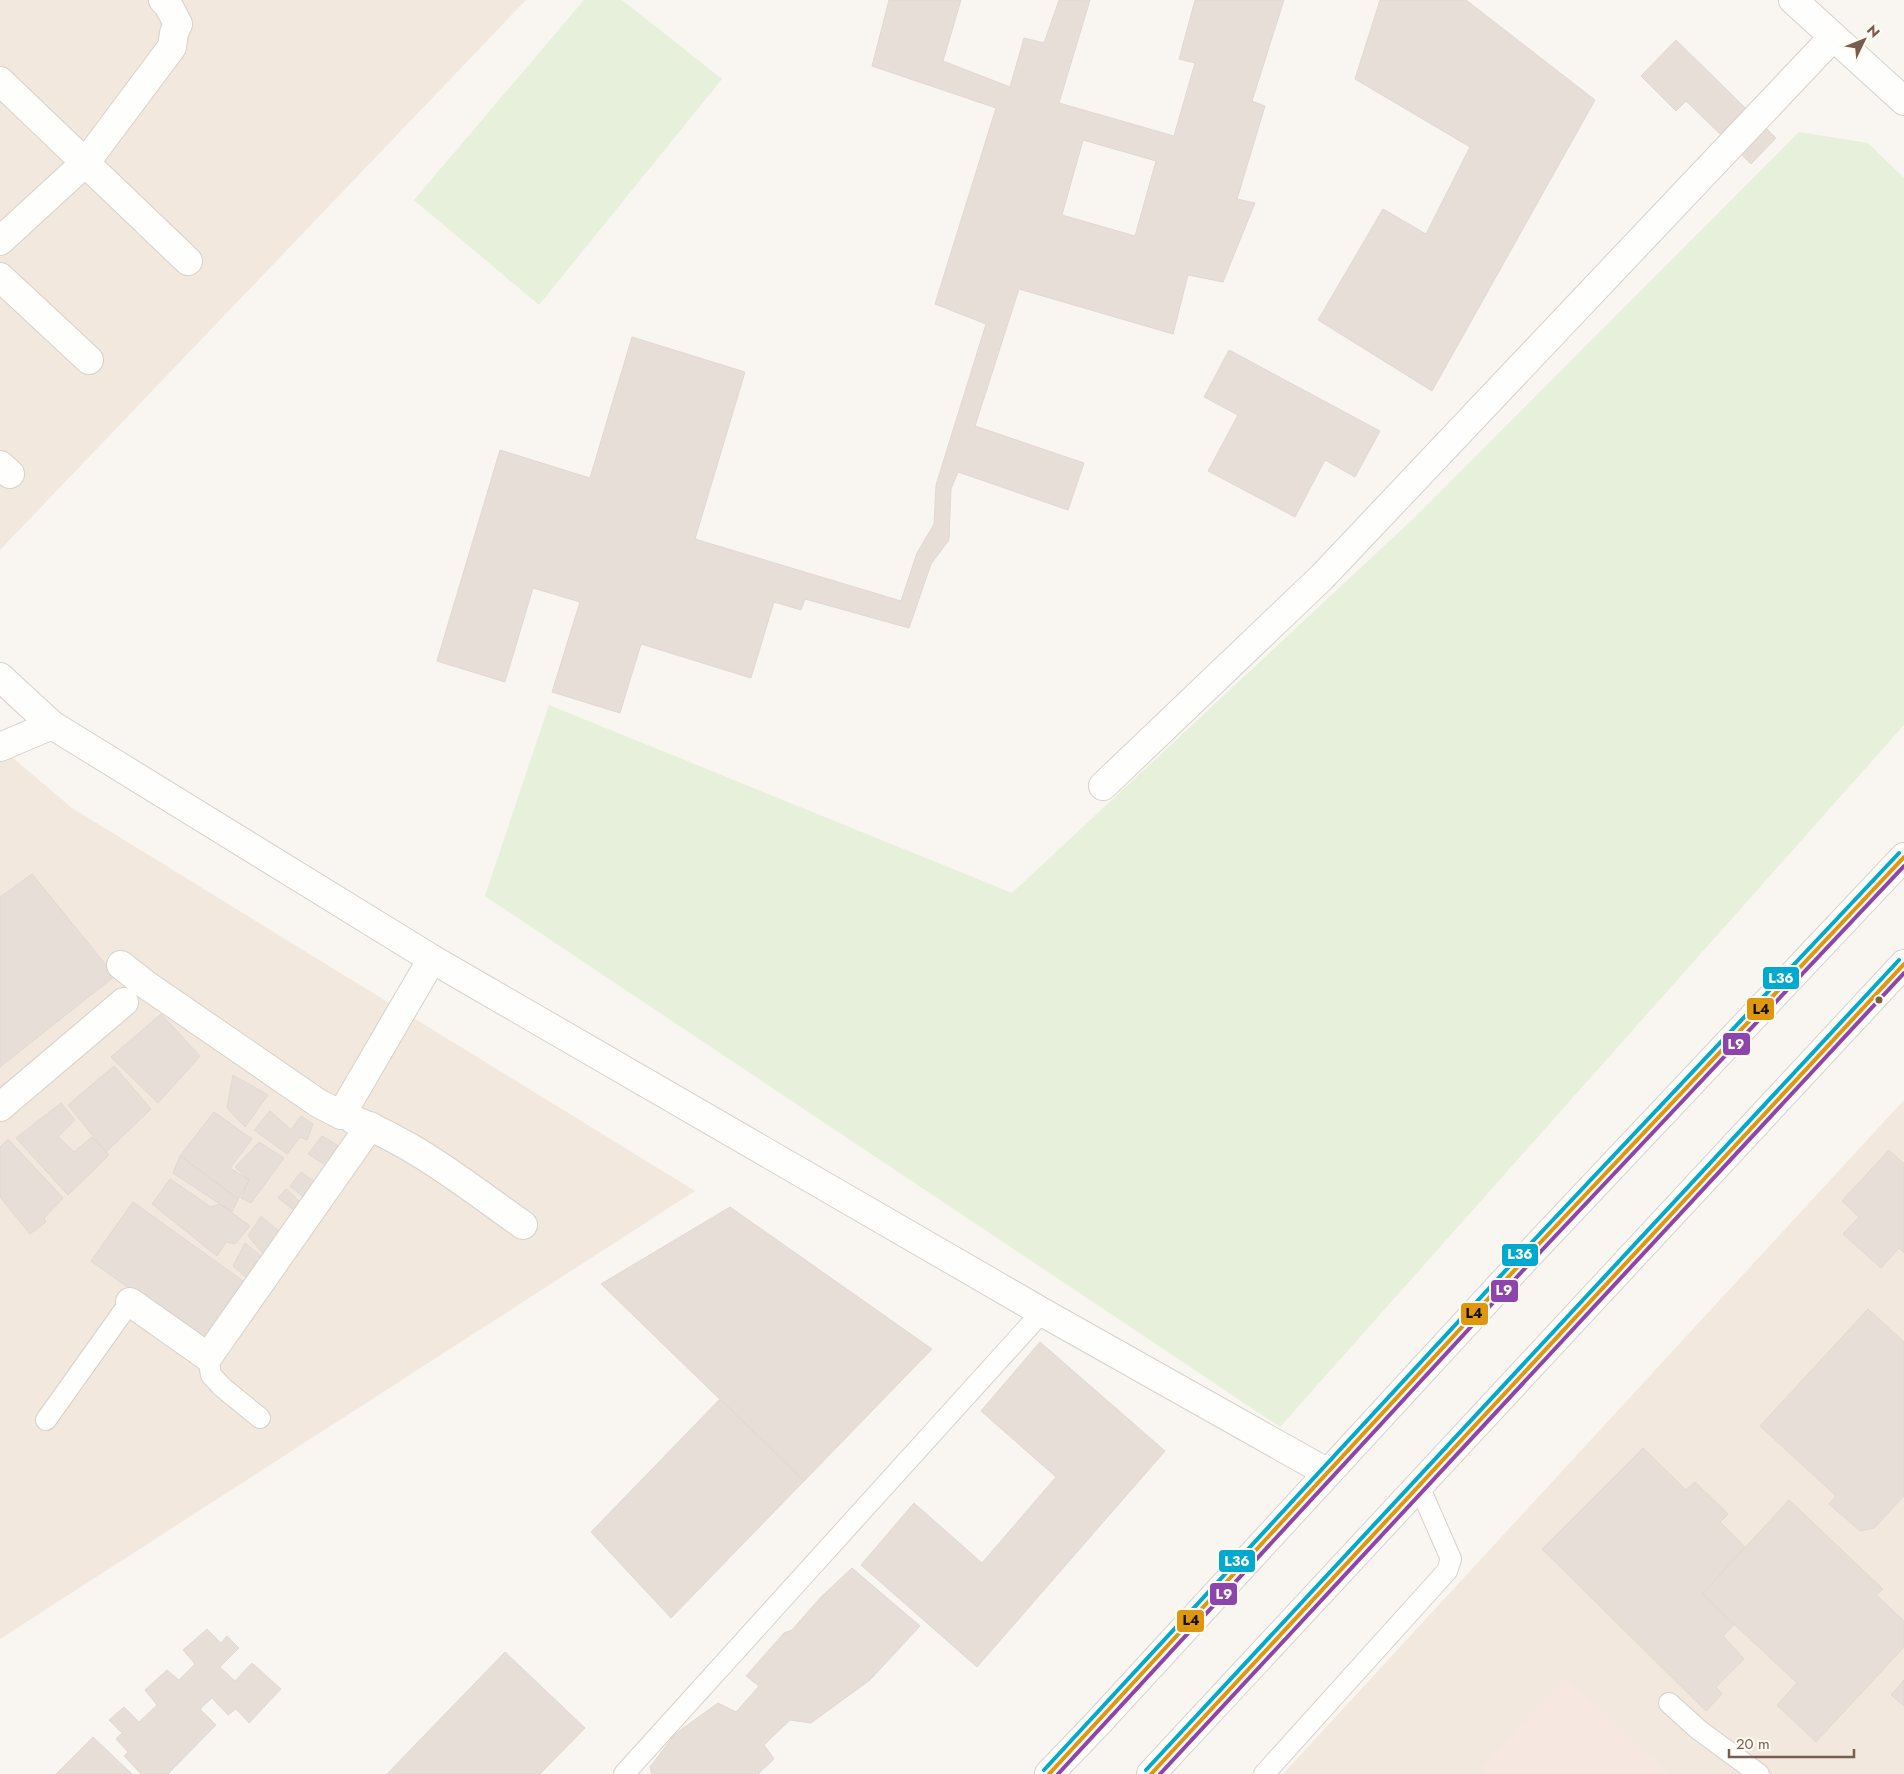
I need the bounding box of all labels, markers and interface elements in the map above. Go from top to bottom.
north arrow [1839,15,1889,65]
text: N [1862,20,1885,42]
line badge: L36 [1762,966,1800,990]
text: L36 [1768,968,1794,988]
unlabelled marker [1874,995,1884,1005]
line badge: L4 [1746,997,1775,1021]
text: L4 [1752,999,1770,1019]
line badge: L9 [1722,1032,1751,1056]
text: L9 [1728,1034,1744,1054]
line badge: L36 [1501,1243,1539,1267]
text: L36 [1507,1244,1533,1264]
line badge: L9 [1490,1279,1519,1303]
text: L9 [1496,1280,1512,1300]
line badge: L4 [1460,1302,1489,1326]
text: L4 [1465,1303,1483,1323]
line badge: L36 [1218,1549,1256,1573]
text: L36 [1224,1551,1250,1571]
line badge: L9 [1209,1582,1238,1606]
text: L9 [1216,1584,1232,1604]
line badge: L4 [1176,1609,1205,1633]
text: L4 [1182,1610,1200,1630]
scale bar [1729,1726,1854,1758]
text: 20 m [1736,1733,1770,1755]

